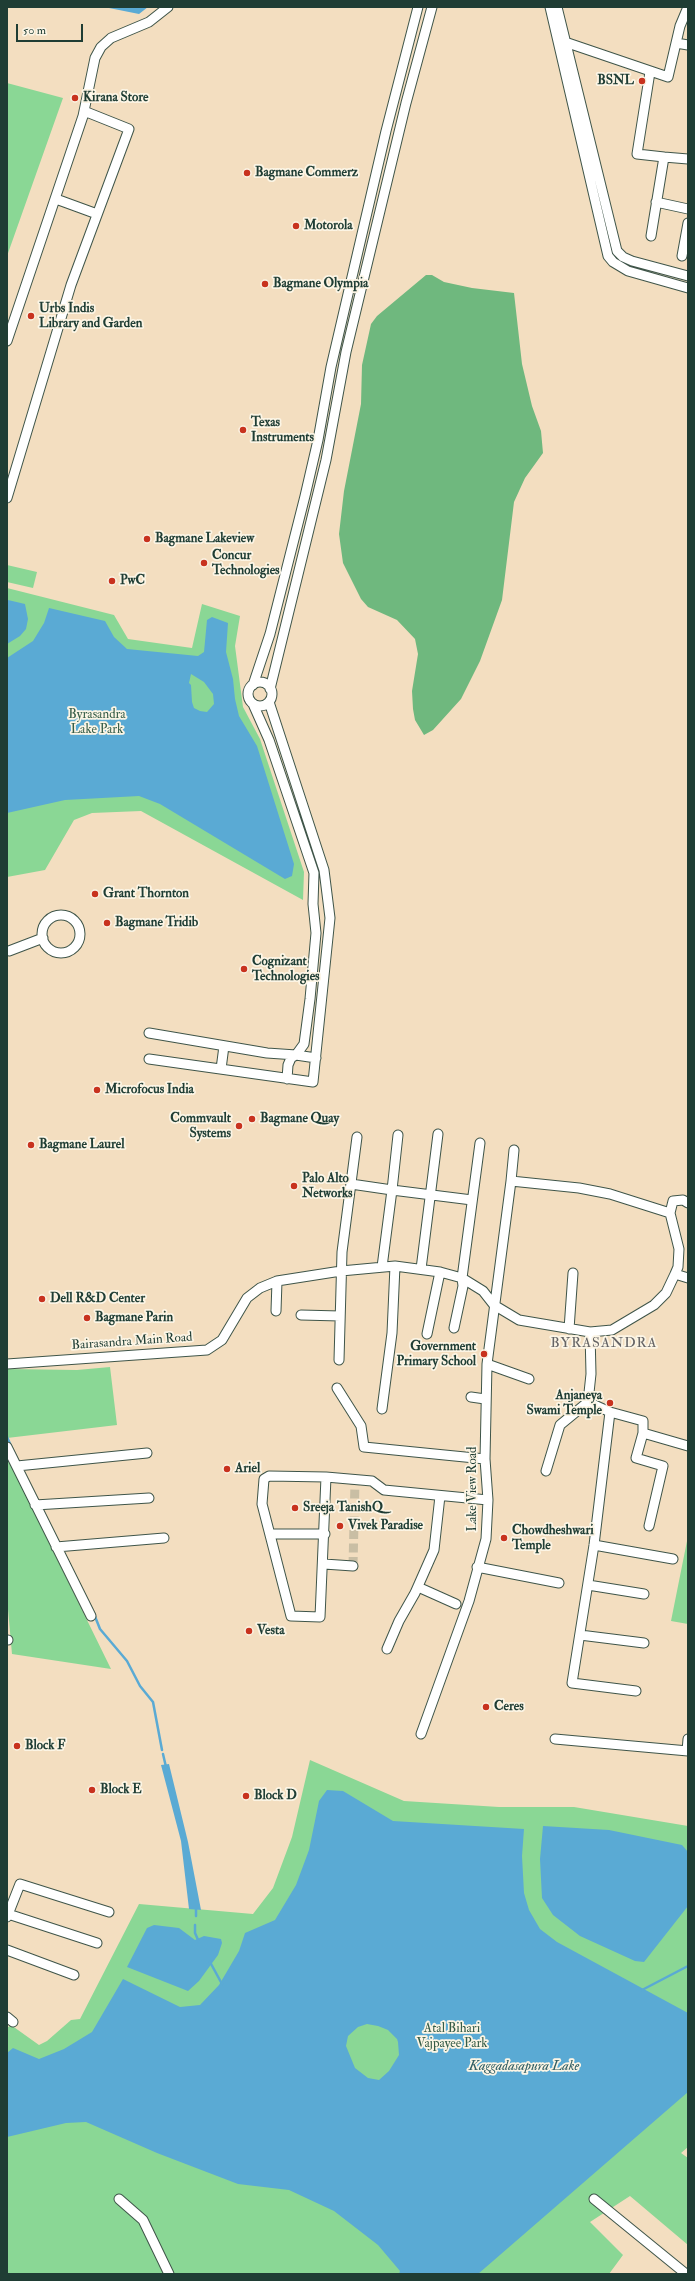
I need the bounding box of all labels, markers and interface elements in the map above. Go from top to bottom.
scale bar [18,16,85,42]
text: 50 m [23,23,46,38]
place label: BSNL [597,73,634,89]
marker: BSNL [637,76,647,86]
place label: Kirana Store [83,90,148,106]
marker: Kirana Store [70,93,80,103]
place label: Bagmane Commerz [255,165,358,181]
marker: Bagmane Commerz [242,168,252,178]
place label: Motorola [304,218,353,234]
marker: Motorola [291,221,301,231]
place label: Bagmane Olympia [273,276,368,292]
marker: Bagmane Olympia [260,279,270,289]
place label: Urbs Indis Library and Garden [39,301,142,332]
marker: Urbs Indis Library and Garden [26,311,36,321]
place label: Texas Instruments [251,415,314,446]
marker: Texas Instruments [238,425,248,435]
place label: Bagmane Lakeview [155,531,254,547]
marker: Bagmane Lakeview [142,534,152,544]
place label: Concur Technologies [212,548,280,579]
marker: Concur Technologies [199,558,209,568]
place label: PwC [120,573,145,589]
marker: PwC [107,576,117,586]
park label: Byrasandra Lake Park [68,707,126,738]
place label: Grant Thornton [103,886,189,902]
marker: Grant Thornton [90,889,100,899]
place label: Bagmane Tridib [115,915,198,931]
marker: Bagmane Tridib [102,918,112,928]
place label: Cognizant Technologies [252,954,320,985]
marker: Cognizant Technologies [239,964,249,974]
place label: Microfocus India [105,1082,194,1098]
marker: Microfocus India [92,1085,102,1095]
place label: Commvault Systems [170,1111,231,1142]
place label: Bagmane Quay [260,1111,339,1127]
marker: Bagmane Quay [247,1114,257,1124]
marker: Commvault Systems [234,1121,244,1131]
place label: Bagmane Laurel [39,1137,125,1153]
marker: Bagmane Laurel [26,1140,36,1150]
place label: Palo Alto Networks [302,1171,353,1202]
marker: Palo Alto Networks [289,1181,299,1191]
place label: Dell R&D Center [50,1291,145,1307]
marker: Dell R&D Center [37,1294,47,1304]
place label: Bagmane Parin [95,1310,173,1326]
marker: Bagmane Parin [82,1313,92,1323]
street label: Bairasandra Main Road [71,1330,193,1354]
district label: BYRASANDRA [551,1336,657,1352]
place label: Government Primary School [396,1339,476,1370]
marker: Government Primary School [479,1349,489,1359]
place label: Anjaneya Swami Temple [527,1388,602,1419]
marker: Anjaneya Swami Temple [605,1398,615,1408]
street label: Lake View Road [465,1447,481,1531]
place label: Ariel [235,1461,260,1477]
marker: Ariel [222,1464,232,1474]
place label: Sreeja TanishQ [303,1500,383,1516]
marker: Sreeja TanishQ [290,1503,300,1513]
place label: Vivek Paradise [348,1518,423,1534]
marker: Vivek Paradise [335,1521,345,1531]
place label: Chowdheshwari Temple [512,1523,594,1554]
marker: Chowdheshwari Temple [499,1533,509,1543]
place label: Vesta [257,1623,285,1639]
marker: Vesta [244,1626,254,1636]
place label: Ceres [494,1699,524,1715]
marker: Ceres [481,1702,491,1712]
place label: Block F [25,1738,65,1754]
marker: Block F [12,1741,22,1751]
place label: Block E [100,1782,142,1798]
marker: Block E [87,1785,97,1795]
place label: Block D [254,1788,297,1804]
marker: Block D [241,1791,251,1801]
park label: Atal Bihari Vajpayee Park [416,2021,488,2052]
water label: Kaggadasapura Lake [469,2059,579,2075]

